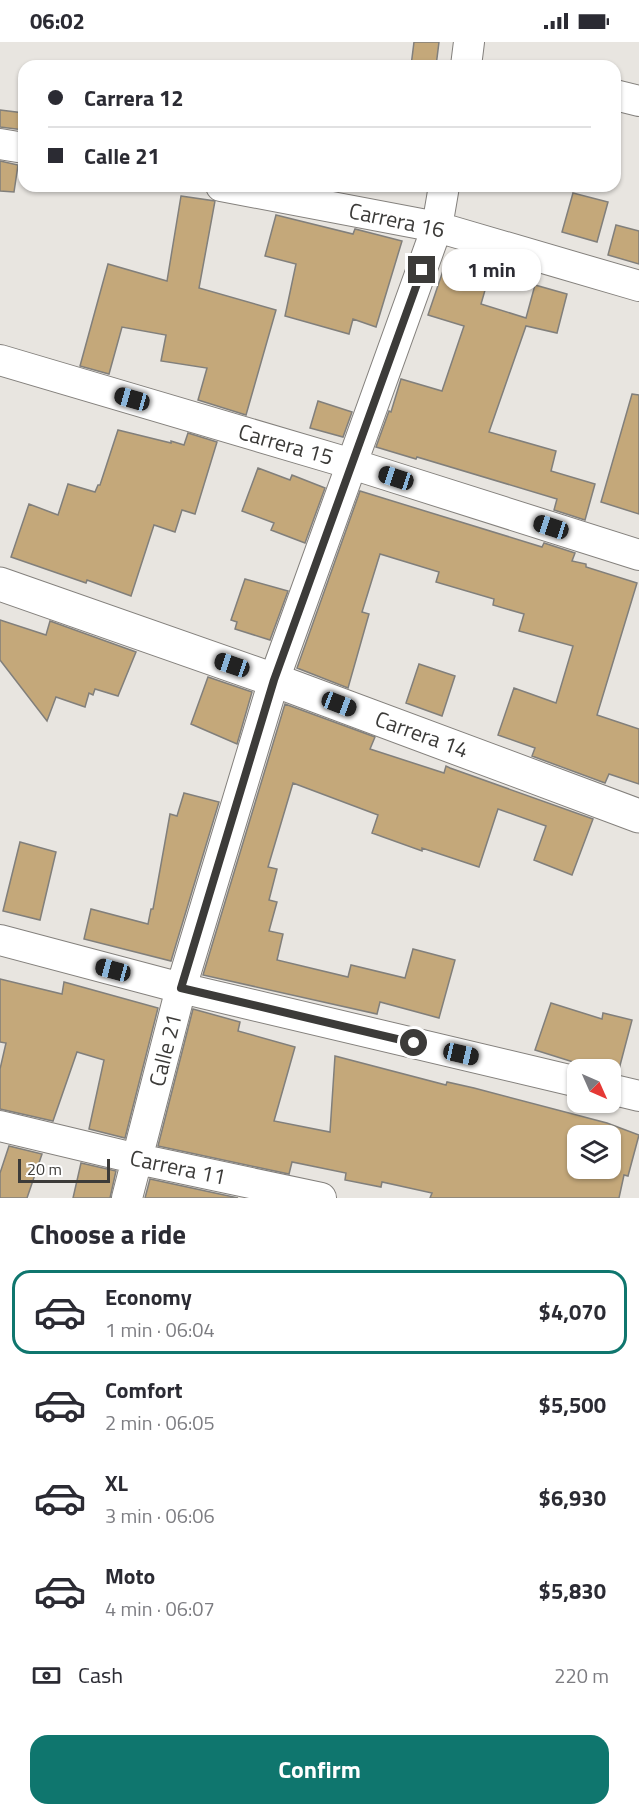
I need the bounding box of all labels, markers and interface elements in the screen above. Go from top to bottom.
text: 06:02 [30,4,85,38]
text: Carrera 12 [84,81,184,115]
text: Calle 21 [84,139,160,173]
street label: Carrera 16 [346,193,448,247]
callout: 1 min [443,249,542,291]
text: 1 min [467,254,516,285]
route end [408,256,435,283]
car [112,385,152,413]
street label: Carrera 15 [235,414,337,474]
car [376,464,416,492]
car [531,513,571,541]
car [212,651,252,679]
car [319,689,359,719]
street label: Carrera 14 [371,701,473,767]
car [93,957,133,983]
street label: Calle 21 [140,1010,190,1090]
route start [400,1029,427,1056]
car [441,1041,481,1067]
north arrow [567,1059,621,1113]
map controls [567,1059,621,1179]
button: layers [567,1125,621,1179]
street label: Carrera 11 [127,1140,229,1194]
scale bar [18,1156,110,1184]
text: 20 m [27,1157,62,1181]
text: Choose a ride [30,1213,186,1254]
text: Economy [105,1280,192,1314]
icon: car [33,1285,87,1339]
text: $4,070 [539,1295,606,1329]
text: 1 min · 06:04 [105,1314,215,1345]
text: Comfort [105,1373,183,1407]
icon: car [33,1378,87,1432]
text: $5,500 [539,1388,606,1422]
text: 2 min · 06:05 [105,1407,215,1438]
text: XL [105,1466,128,1500]
icon: car [33,1471,87,1525]
text: $6,930 [539,1481,606,1515]
text: 3 min · 06:06 [105,1500,215,1531]
text: Moto [105,1559,155,1593]
icon: car [33,1564,87,1618]
text: $5,830 [539,1574,606,1608]
text: 4 min · 06:07 [105,1593,215,1624]
text: Cash [78,1658,123,1692]
icon: cash [30,1659,63,1692]
text: 220 m [554,1660,609,1691]
button: Confirm [30,1735,609,1804]

